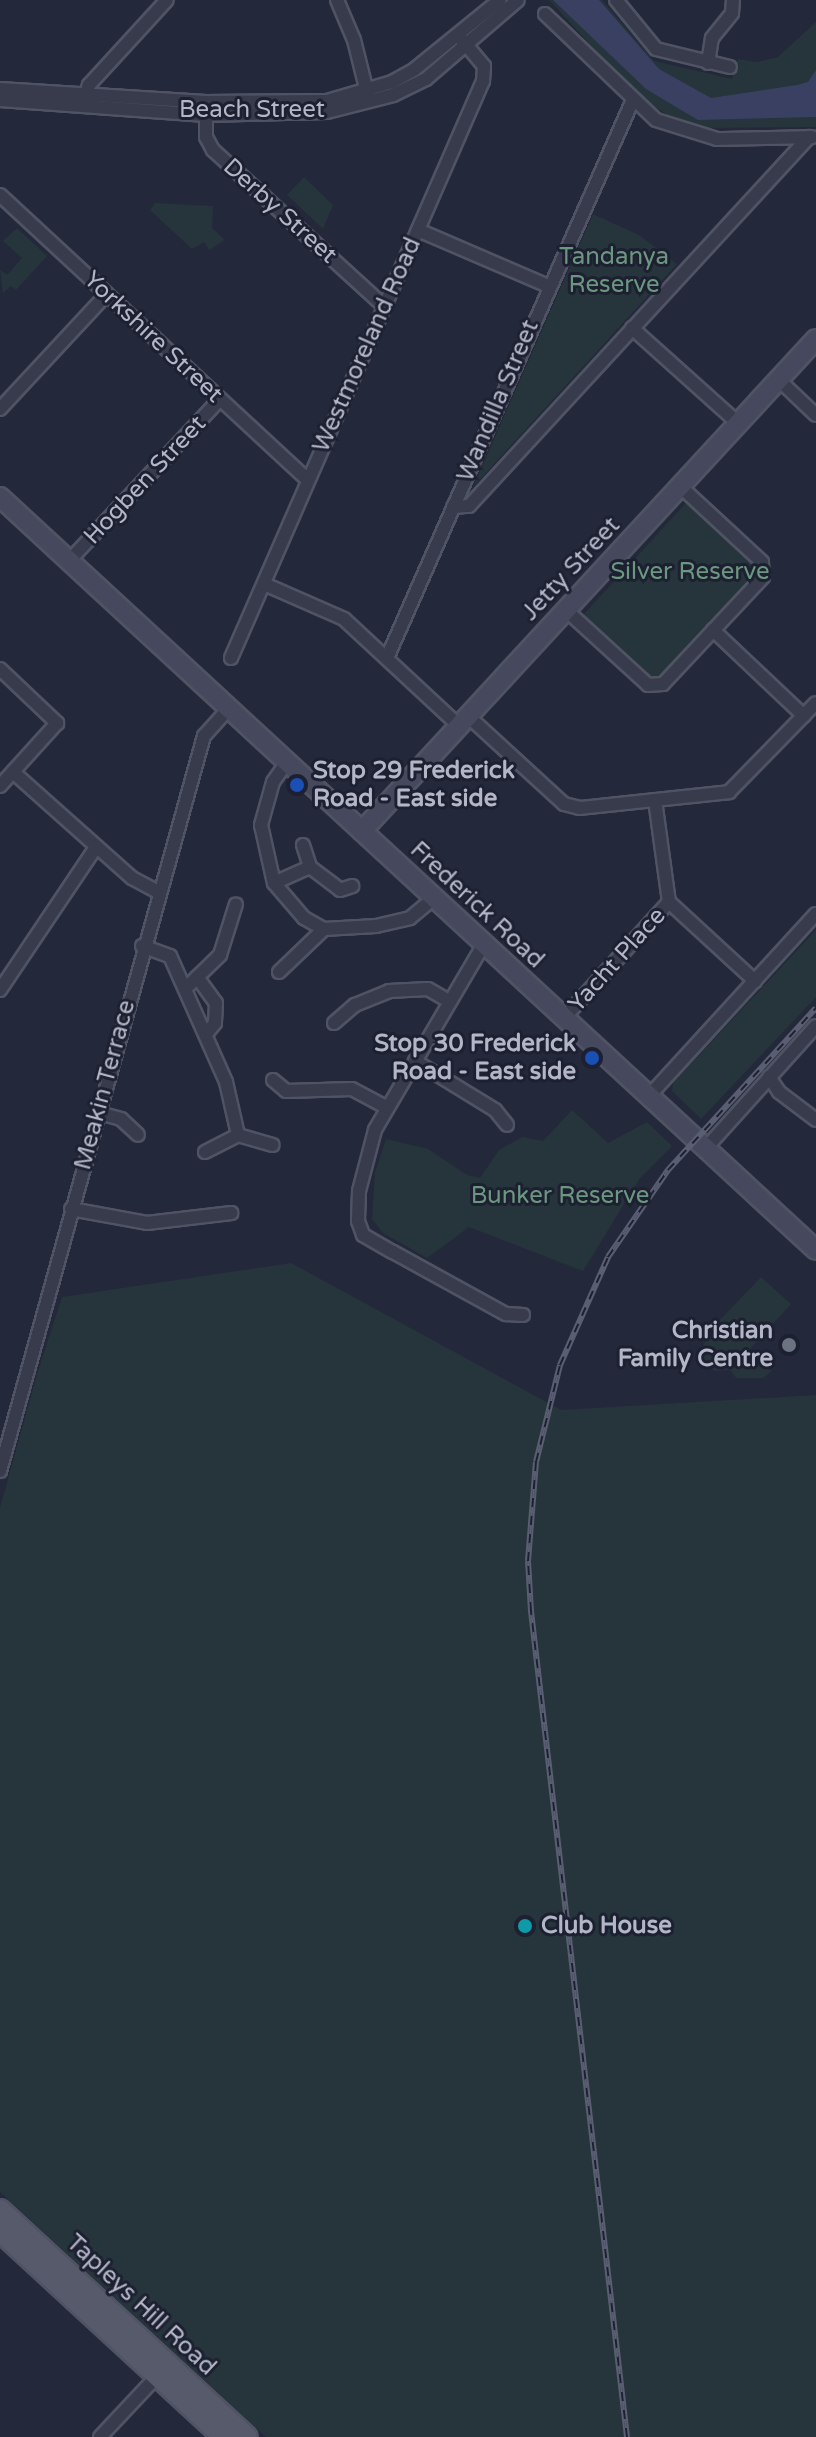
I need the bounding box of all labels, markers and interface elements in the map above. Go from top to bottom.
street label: Beach Street [179,96,325,124]
street label: Derby Street [217,152,343,270]
street label: Westmoreland Road [307,233,427,457]
park label: Tandanya Reserve [559,243,669,299]
street label: Yorkshire Street [77,265,229,409]
street label: Wandilla Street [451,316,545,486]
street label: Hogben Street [78,410,212,550]
street label: Jetty Street [516,511,626,627]
park label: Silver Reserve [610,558,770,586]
place label: Stop 29 Frederick Road - East side [313,757,515,813]
marker: Stop 29 Frederick Road - East side [288,776,306,794]
street label: Frederick Road [404,836,550,974]
street label: Yacht Place [562,902,672,1018]
street label: Meakin Terrace [68,997,142,1173]
place label: Stop 30 Frederick Road - East side [374,1030,576,1086]
marker: Stop 30 Frederick Road - East side [583,1049,601,1067]
park label: Bunker Reserve [471,1182,649,1210]
place label: Christian Family Centre [618,1317,773,1373]
marker: Christian Family Centre [780,1336,798,1354]
place label: Club House [541,1912,672,1940]
marker: Club House [516,1917,534,1935]
street label: Tapleys Hill Road [60,2228,222,2382]

